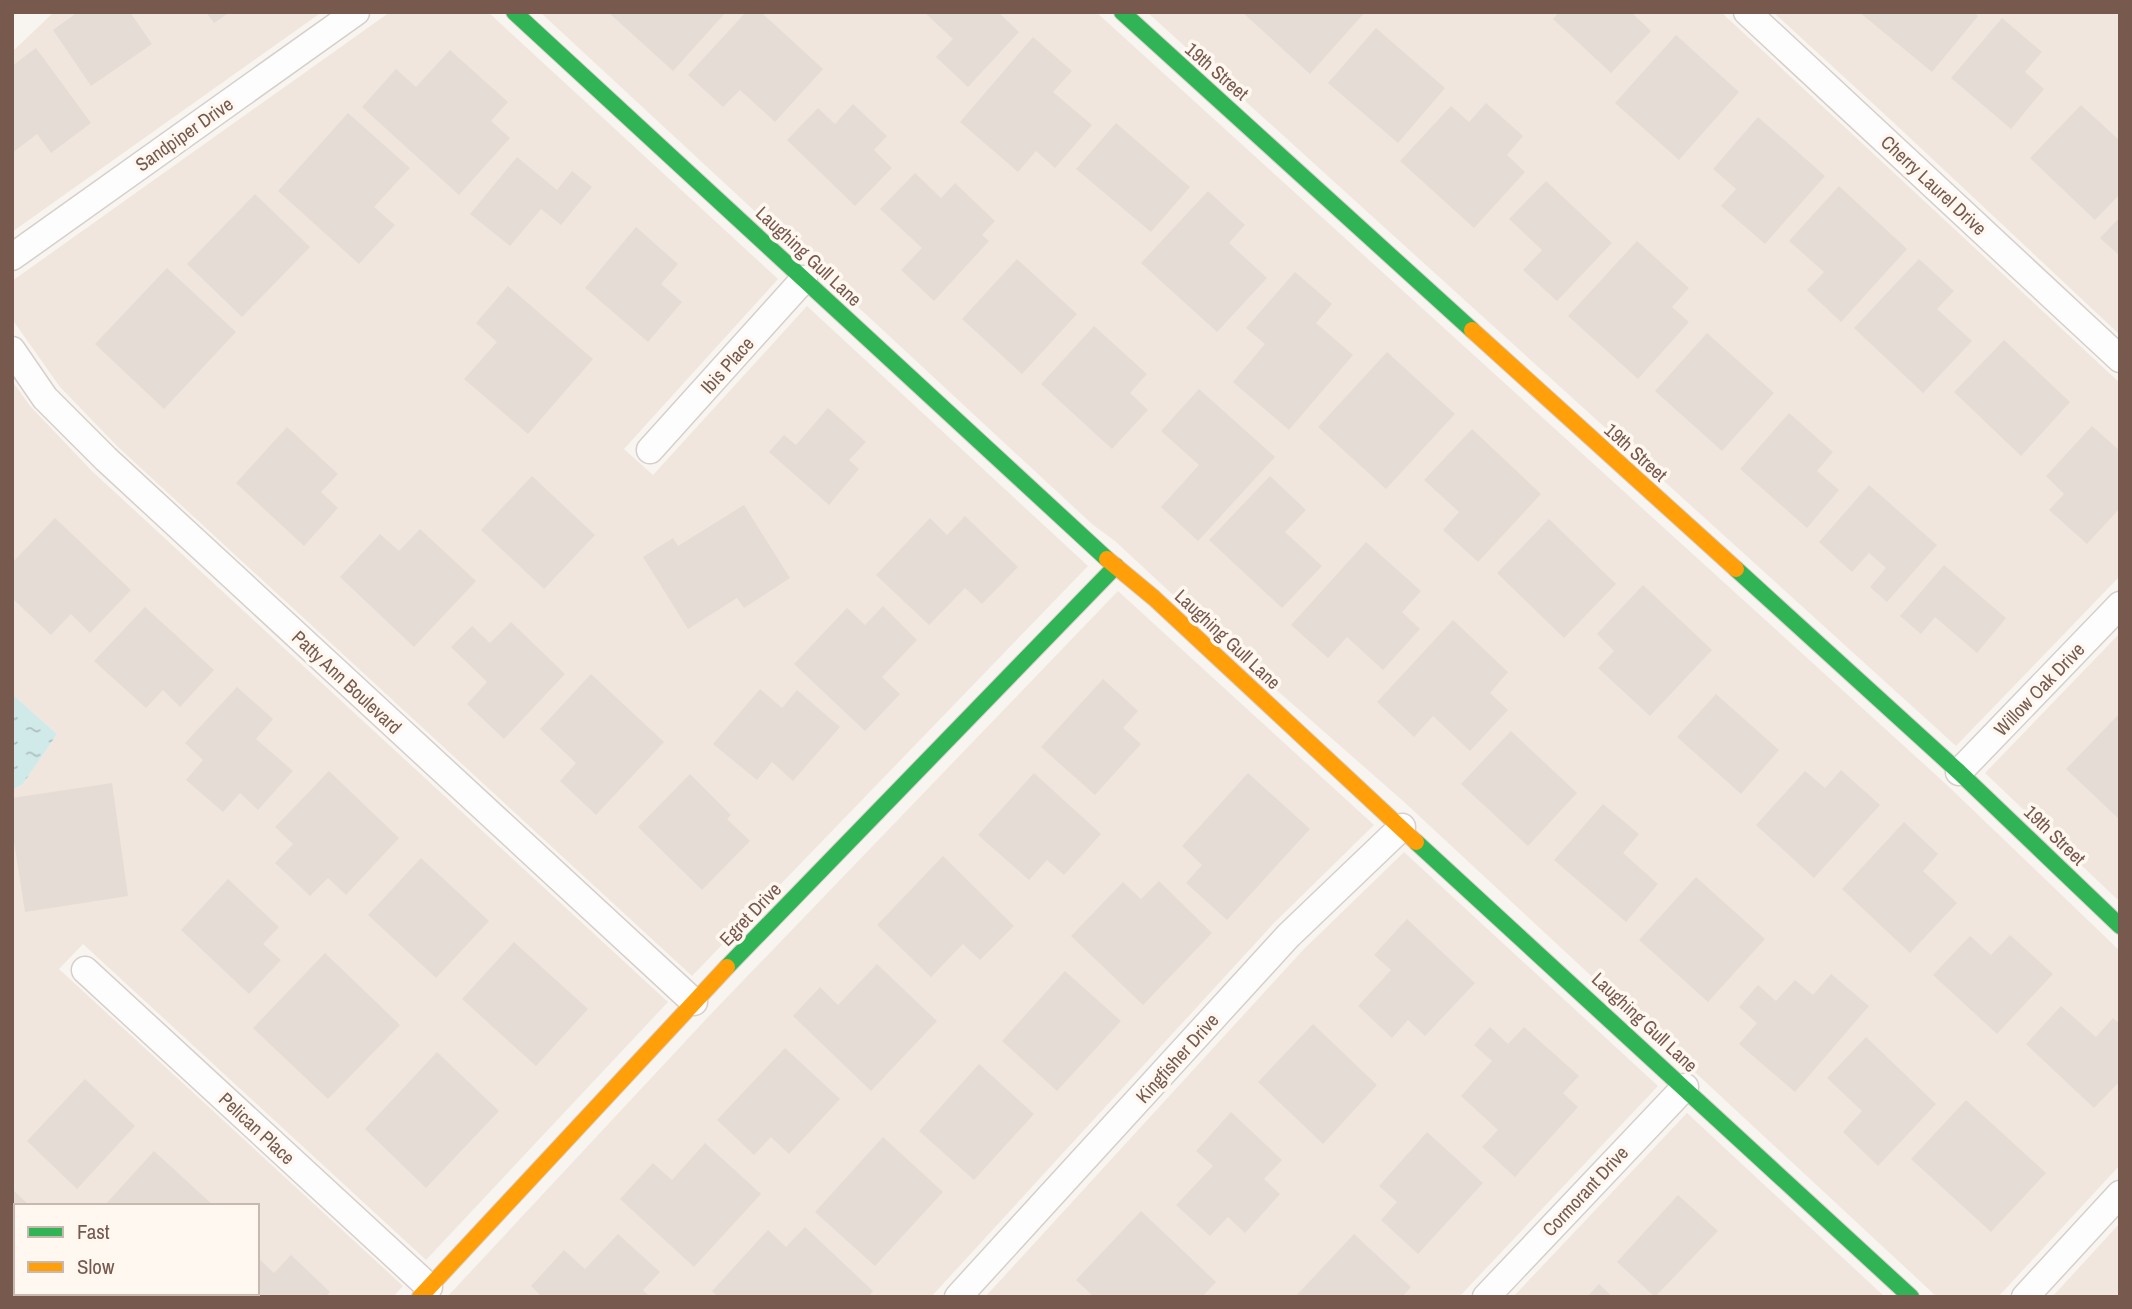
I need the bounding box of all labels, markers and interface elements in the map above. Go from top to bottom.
street label: 19th Street [1180,36,1255,106]
street label: Sandpiper Drive [130,91,238,177]
street label: Cherry Laurel Drive [1875,129,1993,241]
street label: Laughing Gull Lane [750,200,868,312]
street label: Ibis Place [694,331,760,399]
street label: 19th Street [1599,417,1674,488]
street label: Laughing Gull Lane [1169,583,1287,695]
street label: Patty Ann Boulevard [286,624,408,740]
street label: Willow Oak Drive [1988,637,2090,741]
street label: 19th Street [2019,799,2092,871]
street label: Egret Drive [713,877,787,951]
street label: Laughing Gull Lane [1586,966,1704,1078]
street label: Kingfisher Drive [1130,1007,1224,1109]
street label: Pelican Place [213,1086,301,1170]
street label: Cormorant Drive [1536,1140,1634,1242]
legend [14,1204,259,1295]
text: Fast [77,1217,110,1246]
text: Slow [77,1252,115,1281]

